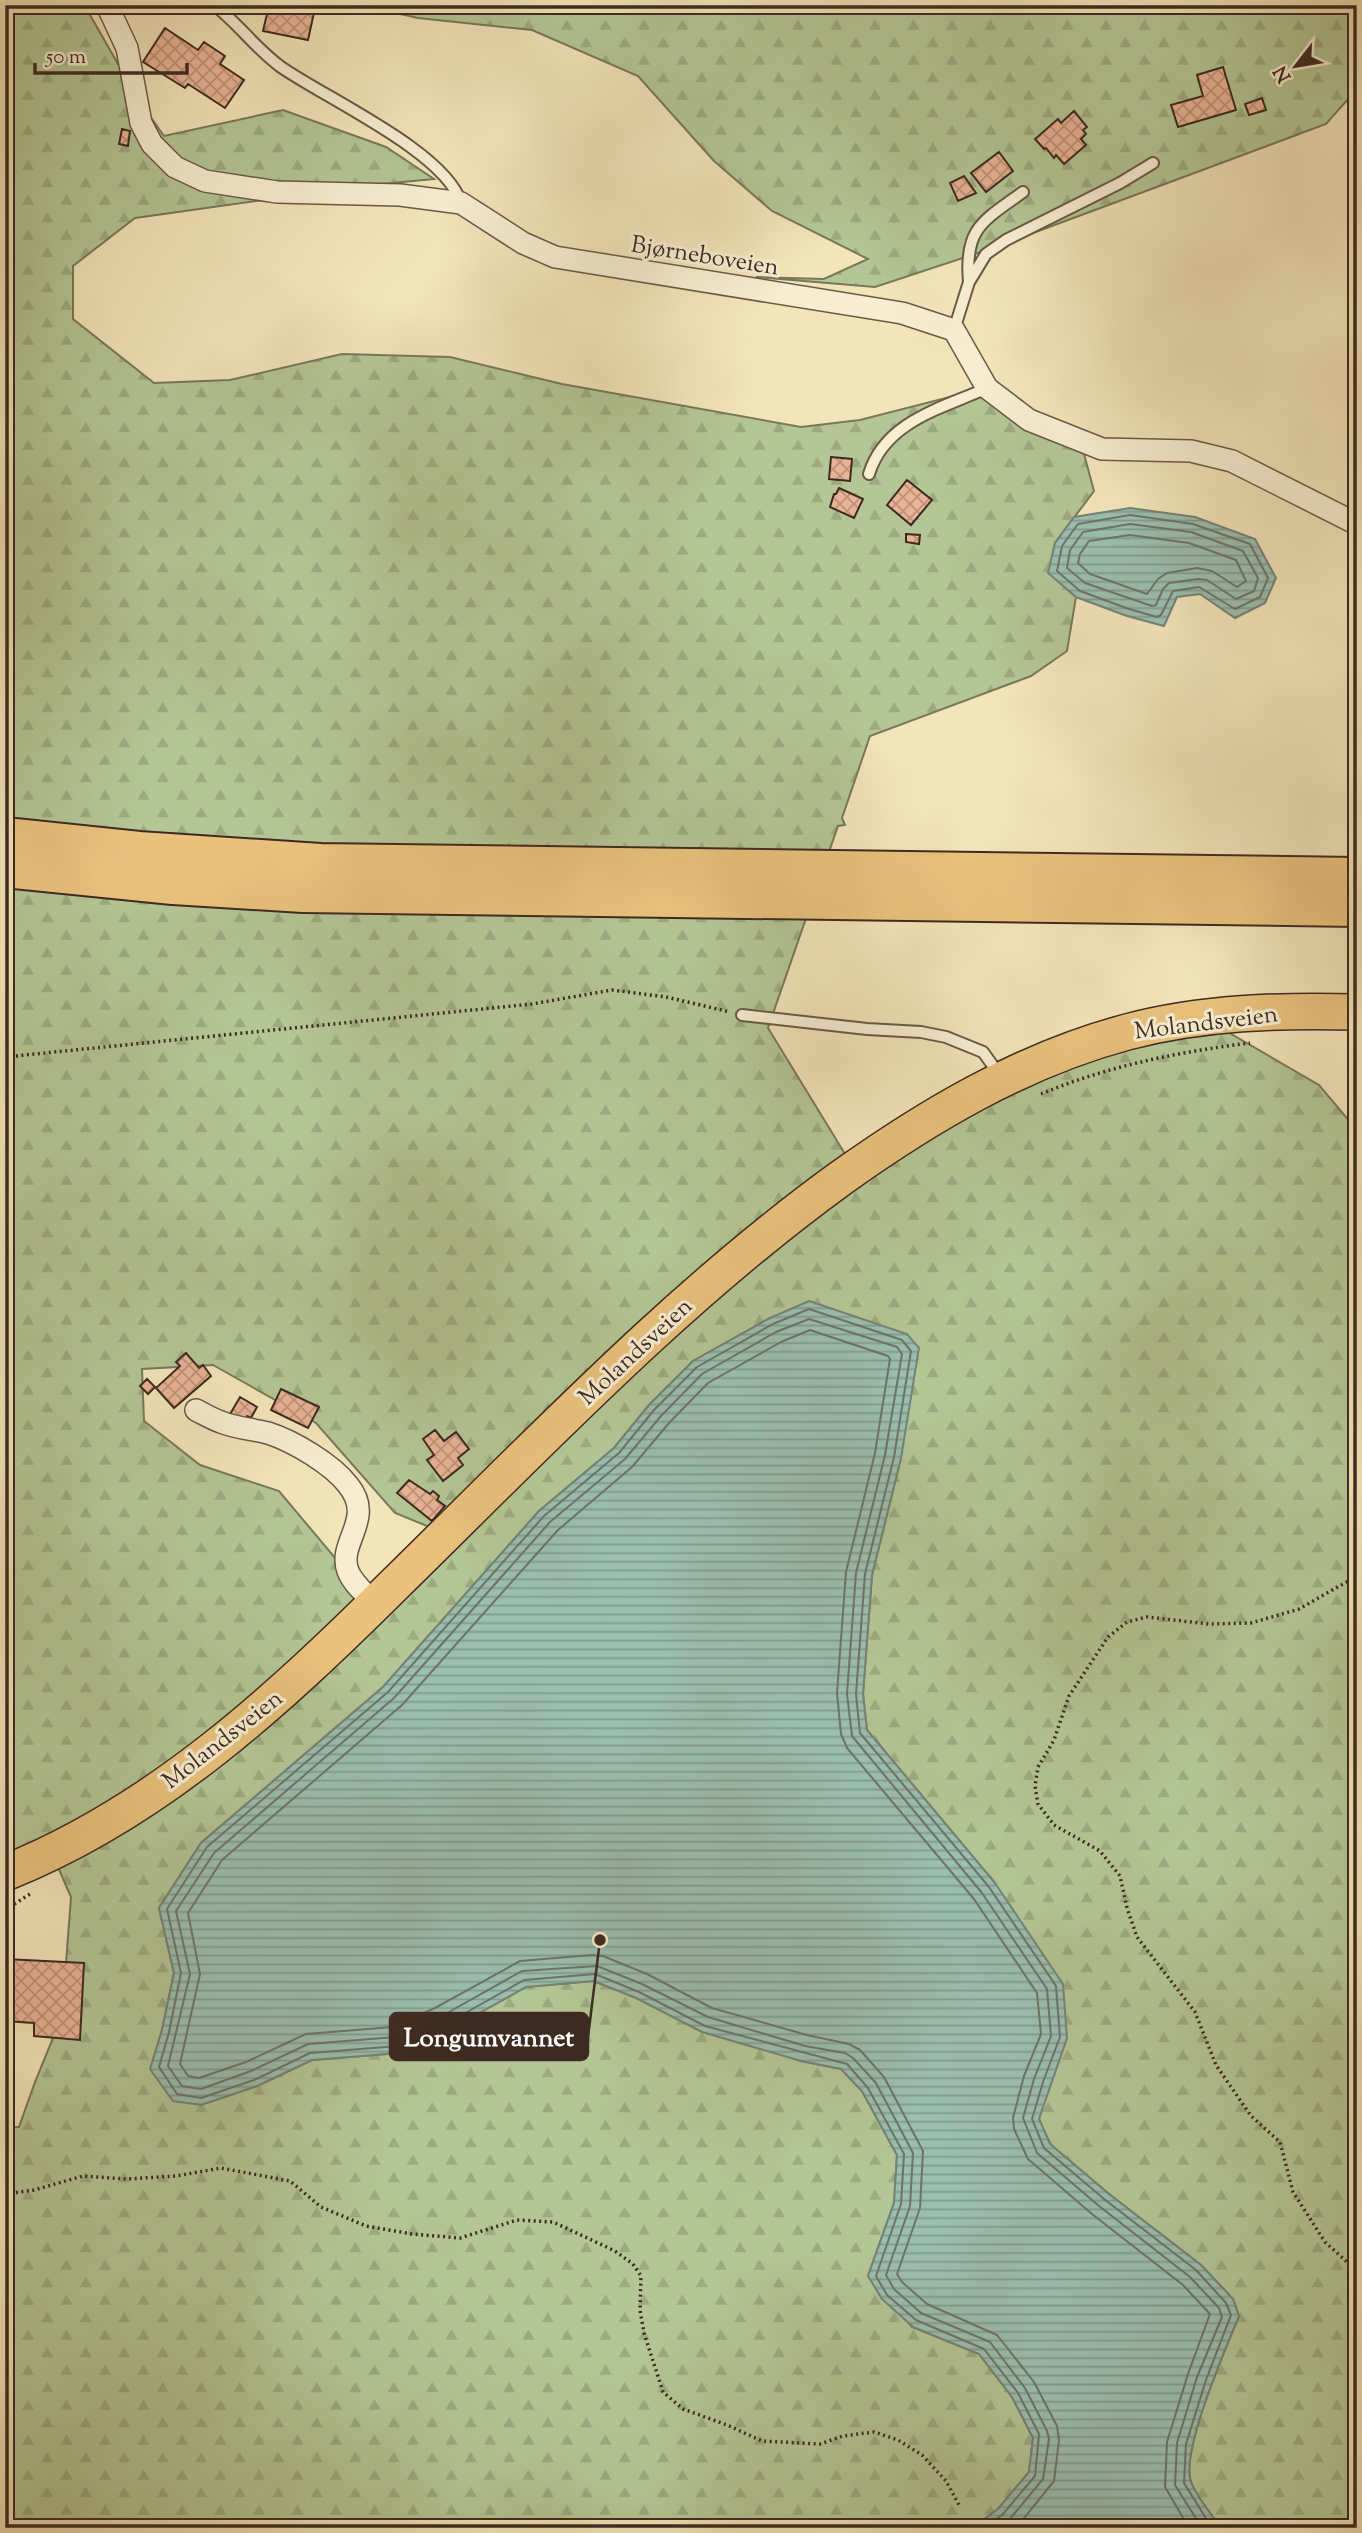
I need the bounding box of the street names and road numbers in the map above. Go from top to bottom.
street label: Bjørneboveien [628,228,781,285]
street label: Molandsveien [1132,998,1280,1050]
street label: Molandsveien [572,1291,701,1414]
street label: Molandsveien [156,1683,291,1798]

